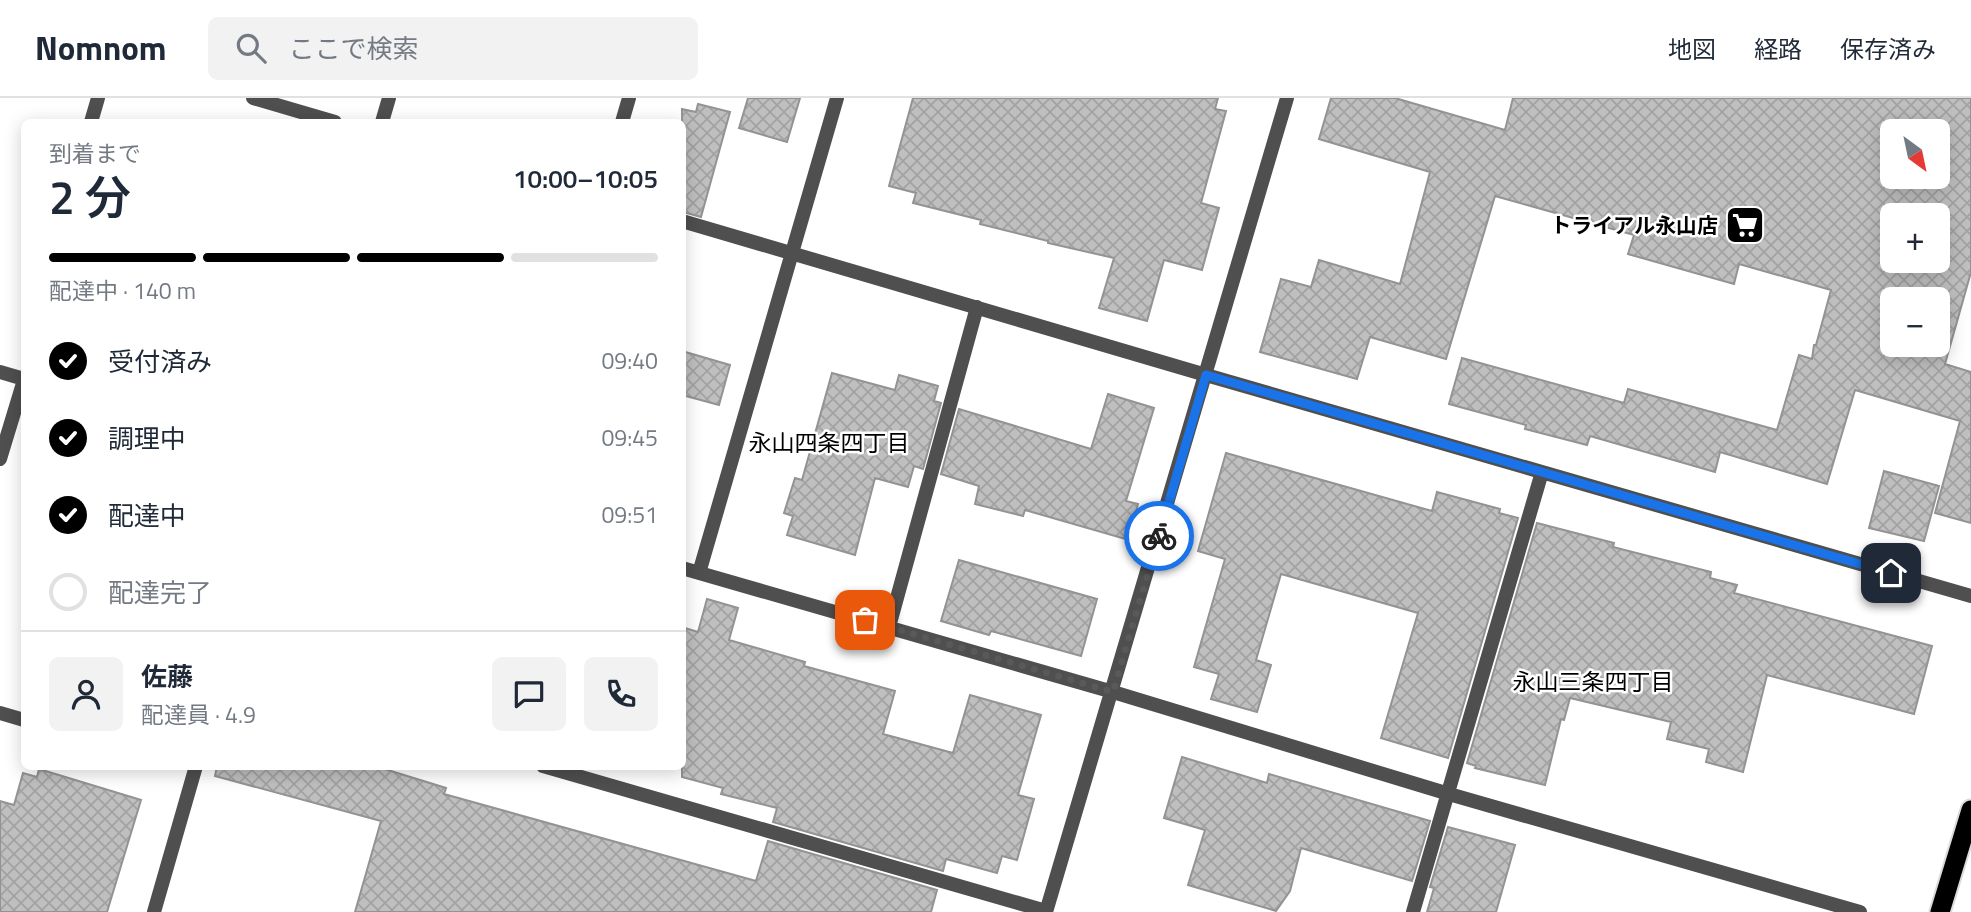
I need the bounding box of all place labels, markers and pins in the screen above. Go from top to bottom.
supermarket icon: トライアル永山店 [1724,204,1766,246]
place label: トライアル永山店 [1550,209,1718,241]
pin [1861,543,1921,603]
pin [835,590,895,650]

